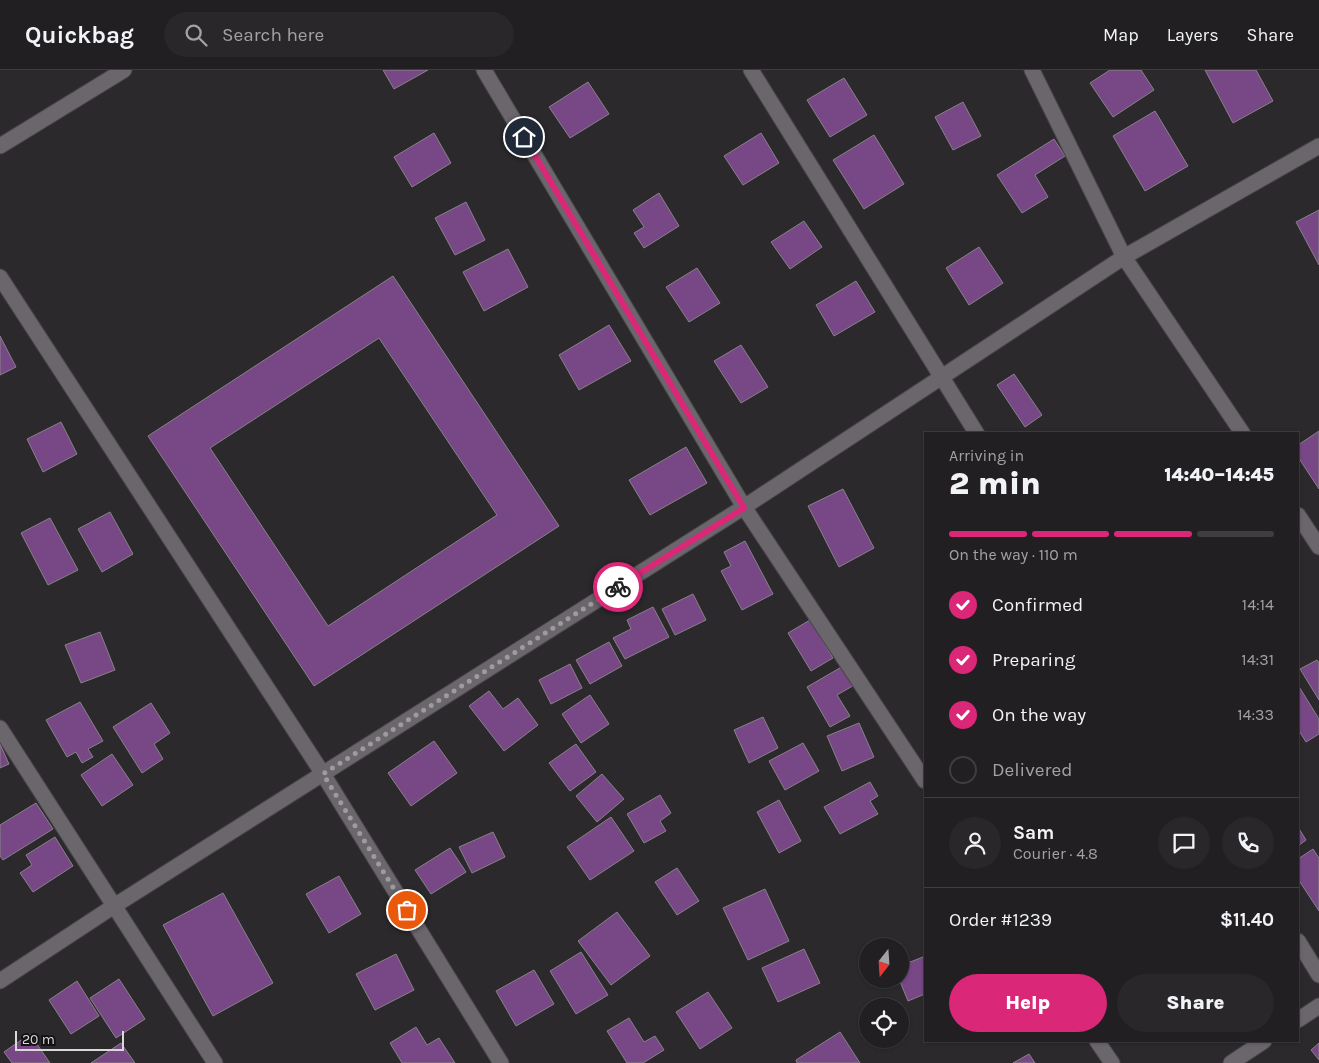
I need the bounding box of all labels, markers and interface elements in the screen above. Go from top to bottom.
search box [164,12,514,57]
text: Quickbag [25,21,134,49]
icon: search [182,21,210,49]
text: Search here [222,24,324,46]
text: Map [1103,24,1139,46]
text: Layers [1167,24,1219,46]
text: Share [1247,24,1294,46]
pin [503,116,545,158]
icon: home [510,123,538,151]
text: Arriving in [949,446,1024,465]
text: 14:40–14:45 [1164,464,1274,486]
text: 2 min [949,465,1041,502]
text: On the way · 110 m [949,545,1078,564]
courier [593,562,643,612]
icon: bike [604,573,632,601]
icon: check [949,591,977,619]
text: Confirmed [992,594,1083,616]
text: 14:14 [1242,595,1274,614]
icon: check [949,646,977,674]
text: Preparing [992,649,1075,671]
text: 14:31 [1241,650,1274,669]
icon: check [949,701,977,729]
text: On the way [992,704,1086,726]
text: 14:33 [1237,705,1274,724]
text: Delivered [992,759,1072,781]
button: person [949,817,1001,869]
button: chat [1158,817,1210,869]
button: phone [1222,817,1274,869]
text: Sam [1013,822,1054,844]
text: Courier · 4.8 [1013,844,1098,863]
pin [386,889,428,931]
icon: bag [393,896,421,924]
text: Order #1239 [949,909,1052,931]
text: $11.40 [1220,909,1274,931]
north arrow [859,938,909,988]
map controls [859,938,909,1048]
button: Help [949,974,1107,1032]
button: Share [1117,974,1274,1032]
button: locate [859,998,909,1048]
scale bar [15,1028,124,1051]
text: 20 m [22,1031,55,1048]

